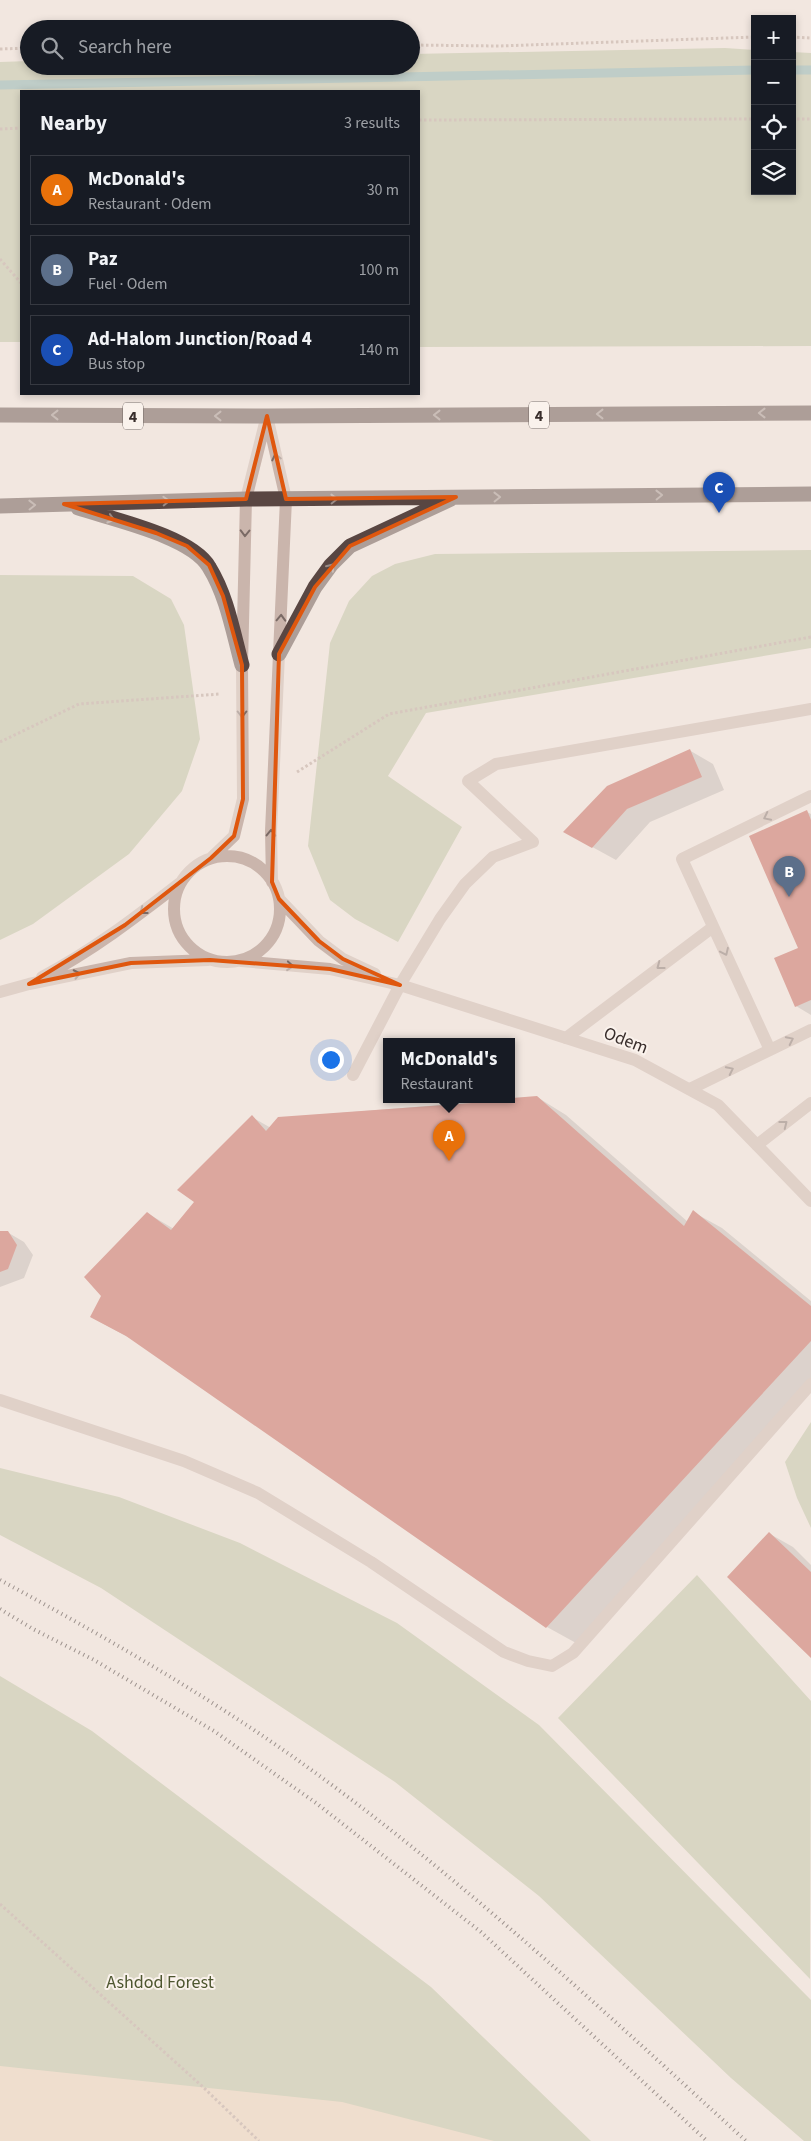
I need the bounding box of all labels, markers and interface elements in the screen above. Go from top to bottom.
map controls [751,15,796,195]
button: + [751,15,796,60]
search box [20,20,420,75]
icon: search [38,34,66,62]
text: Search here [78,34,172,61]
button: − [751,60,796,105]
button: locate [751,105,796,150]
text: Nearby [40,108,107,138]
text: 3 results [344,112,400,134]
button: layers [751,150,796,195]
text: McDonald's [88,166,185,193]
text: A [52,179,62,201]
text: 30 m [367,179,399,201]
text: Restaurant · Odem [88,193,212,215]
text: Paz [88,246,117,273]
text: B [52,259,62,281]
text: 100 m [359,259,399,281]
text: Fuel · Odem [88,273,167,295]
text: Ad-Halom Junction/Road 4 [88,326,312,353]
text: C [52,339,62,361]
text: 140 m [359,339,399,361]
text: Bus stop [88,353,145,375]
road number: 4 [123,402,143,430]
road number: 4 [529,402,549,428]
one-way arrow [758,408,766,418]
one-way arrow [596,409,604,419]
one-way arrow [51,410,59,420]
one-way arrow [433,410,441,420]
one-way arrow [214,411,222,421]
one-way arrow [271,452,282,461]
pin: C [703,472,735,513]
one-way arrow [656,490,664,500]
one-way arrow [494,492,501,502]
one-way arrow [331,494,339,504]
one-way arrow [162,496,170,507]
one-way arrow [28,500,36,510]
one-way arrow [106,513,115,523]
one-way arrow [240,529,250,537]
one-way arrow [325,563,334,572]
one-way arrow [275,614,286,622]
one-way arrow [237,710,247,718]
one-way arrow [763,811,772,821]
one-way arrow [266,829,277,837]
pin: B [773,856,805,897]
one-way arrow [140,905,149,913]
one-way arrow [719,947,729,956]
one-way arrow [286,960,294,971]
one-way arrow [657,961,666,969]
one-way arrow [73,969,81,980]
street label: Odem [600,1021,652,1060]
one-way arrow [785,1036,794,1046]
popup [383,1038,515,1103]
text: McDonald's [401,1046,497,1073]
your location [318,1047,344,1073]
one-way arrow [725,1065,734,1076]
text: Restaurant [401,1073,473,1095]
pin: A [433,1120,465,1161]
one-way arrow [778,1121,787,1129]
park label: Ashdod Forest [106,1970,214,1995]

